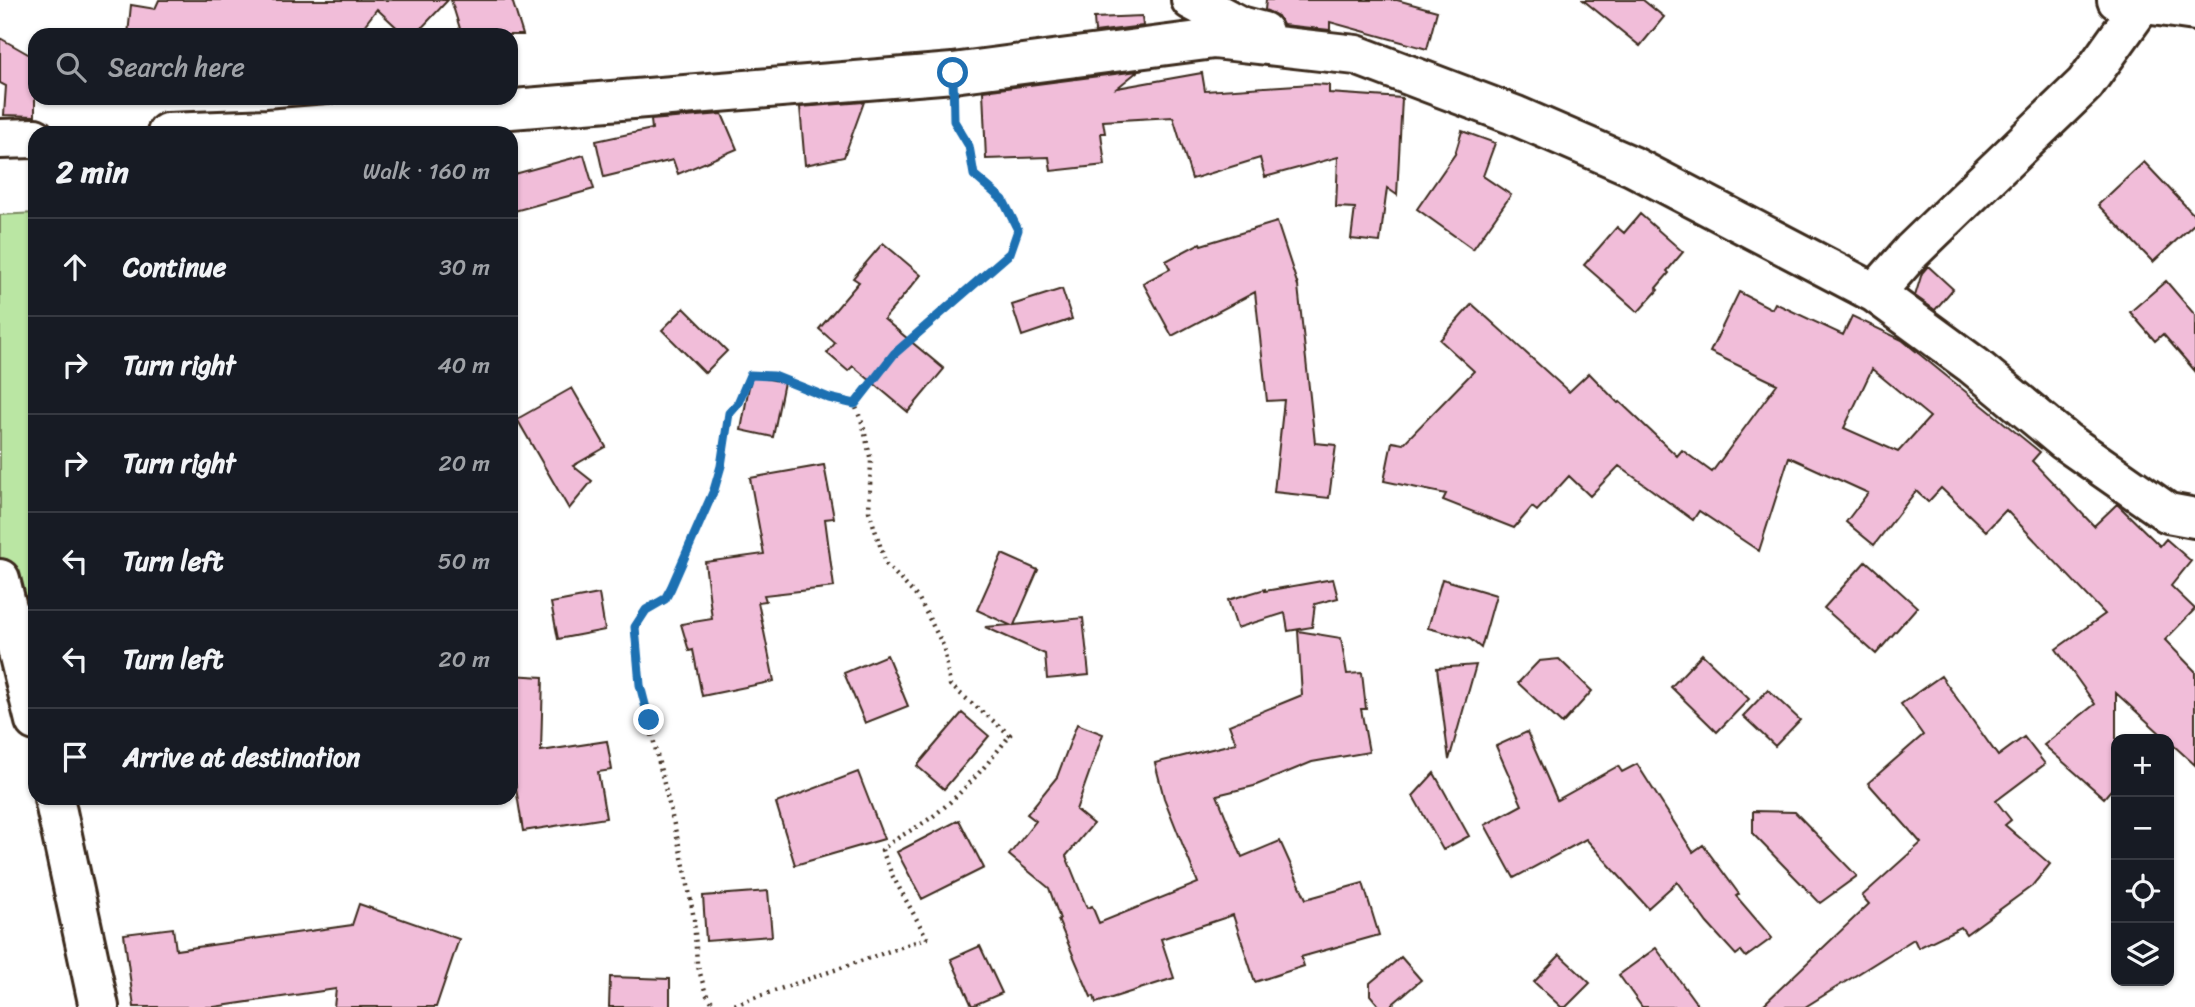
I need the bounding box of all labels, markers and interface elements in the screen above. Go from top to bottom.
search box [28,28,518,105]
text: Search here [108,44,245,90]
icon: search [52,48,90,86]
route start [937,57,968,88]
text: 2 min [56,145,129,199]
text: Walk · 160 m [363,151,490,192]
text: Continue [123,244,226,290]
text: 30 m [439,247,490,288]
icon: ahead [56,248,94,286]
text: Turn right [123,342,236,388]
text: 40 m [437,345,490,386]
icon: right [56,346,94,384]
text: Turn right [123,440,236,486]
text: 20 m [439,443,490,484]
icon: right [56,444,94,482]
text: Turn left [123,538,223,584]
text: 50 m [438,541,490,582]
icon: left [56,542,94,580]
text: Turn left [123,636,223,682]
text: 20 m [439,639,490,680]
icon: left [56,640,94,678]
route end [633,704,664,735]
text: Arrive at destination [123,734,360,780]
map controls [2111,734,2174,986]
button: + [2111,734,2174,797]
icon: arrive [56,738,94,776]
button: − [2111,797,2174,860]
button: locate [2111,860,2174,923]
button: layers [2111,923,2174,986]

